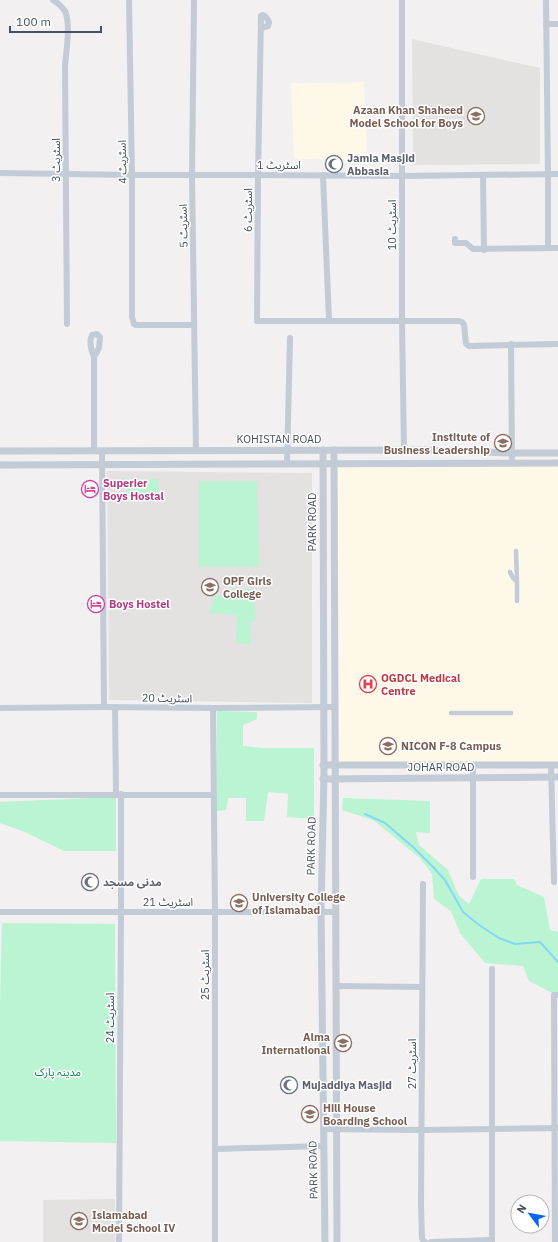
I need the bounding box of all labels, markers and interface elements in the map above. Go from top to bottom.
scale bar [10,8,101,34]
text: 100 m [16,14,51,29]
place label: Azaan Khan Shaheed Model School for Boys [350,103,463,130]
school or university icon: Azaan Khan Shaheed Model School for Boys [466,106,486,126]
street label: اسٹریٹ 3 [49,138,63,182]
street label: اسٹریٹ 4 [115,140,129,184]
place label: Jamia Masjid Abbasia [347,151,415,178]
mosque icon: Jamia Masjid Abbasia [324,154,344,174]
street label: اسٹریٹ 1 [257,158,301,172]
street label: اسٹریٹ 6 [241,188,255,232]
street label: اسٹریٹ 10 [385,200,399,250]
street label: اسٹریٹ 5 [176,204,190,248]
place label: Institute of Business Leadership [384,430,490,457]
street label: KOHISTAN ROAD [237,432,321,446]
school or university icon: Institute of Business Leadership [493,433,513,453]
place label: Superier Boys Hostal [103,476,164,503]
hotel icon: Superier Boys Hostal [80,479,100,499]
street label: PARK ROAD [305,493,319,551]
place label: OPF Girls College [223,574,272,601]
school or university icon: OPF Girls College [200,577,220,597]
hotel icon: Boys Hostel [86,594,106,614]
place label: Boys Hostel [109,597,170,611]
place label: OGDCL Medical Centre [381,671,461,698]
hospital icon: OGDCL Medical Centre [358,674,378,694]
street label: اسٹریٹ 20 [142,691,192,705]
school or university icon: NICON F-8 Campus [378,736,398,756]
place label: NICON F-8 Campus [401,739,502,753]
street label: JOHAR ROAD [408,760,474,774]
street label: PARK ROAD [303,816,319,876]
mosque icon: مدنی مسجد [80,872,100,892]
place label: مدنی مسجد [103,875,162,889]
place label: University College of Islamabad [252,890,345,917]
school or university icon: University College of Islamabad [229,893,249,913]
street label: اسٹریٹ 21 [143,895,193,909]
street label: اسٹریٹ 25 [198,950,212,1000]
street label: اسٹریٹ 24 [103,993,117,1043]
place label: Alma International [261,1030,331,1057]
school or university icon: Alma International [333,1033,353,1053]
street label: اسٹریٹ 27 [405,1039,419,1089]
park label: مدینہ پارک [35,1065,81,1080]
mosque icon: Mujaddiya Masjid [279,1075,299,1095]
place label: Mujaddiya Masjid [302,1078,392,1092]
place label: Hill House Boarding School [323,1101,408,1128]
school or university icon: Hill House Boarding School [300,1104,320,1124]
street label: PARK ROAD [305,1140,321,1200]
north arrow [510,1194,550,1234]
text: N [513,1202,530,1216]
place label: Islamabad Model School IV [92,1208,175,1235]
school or university icon: Islamabad Model School IV [69,1211,89,1231]

